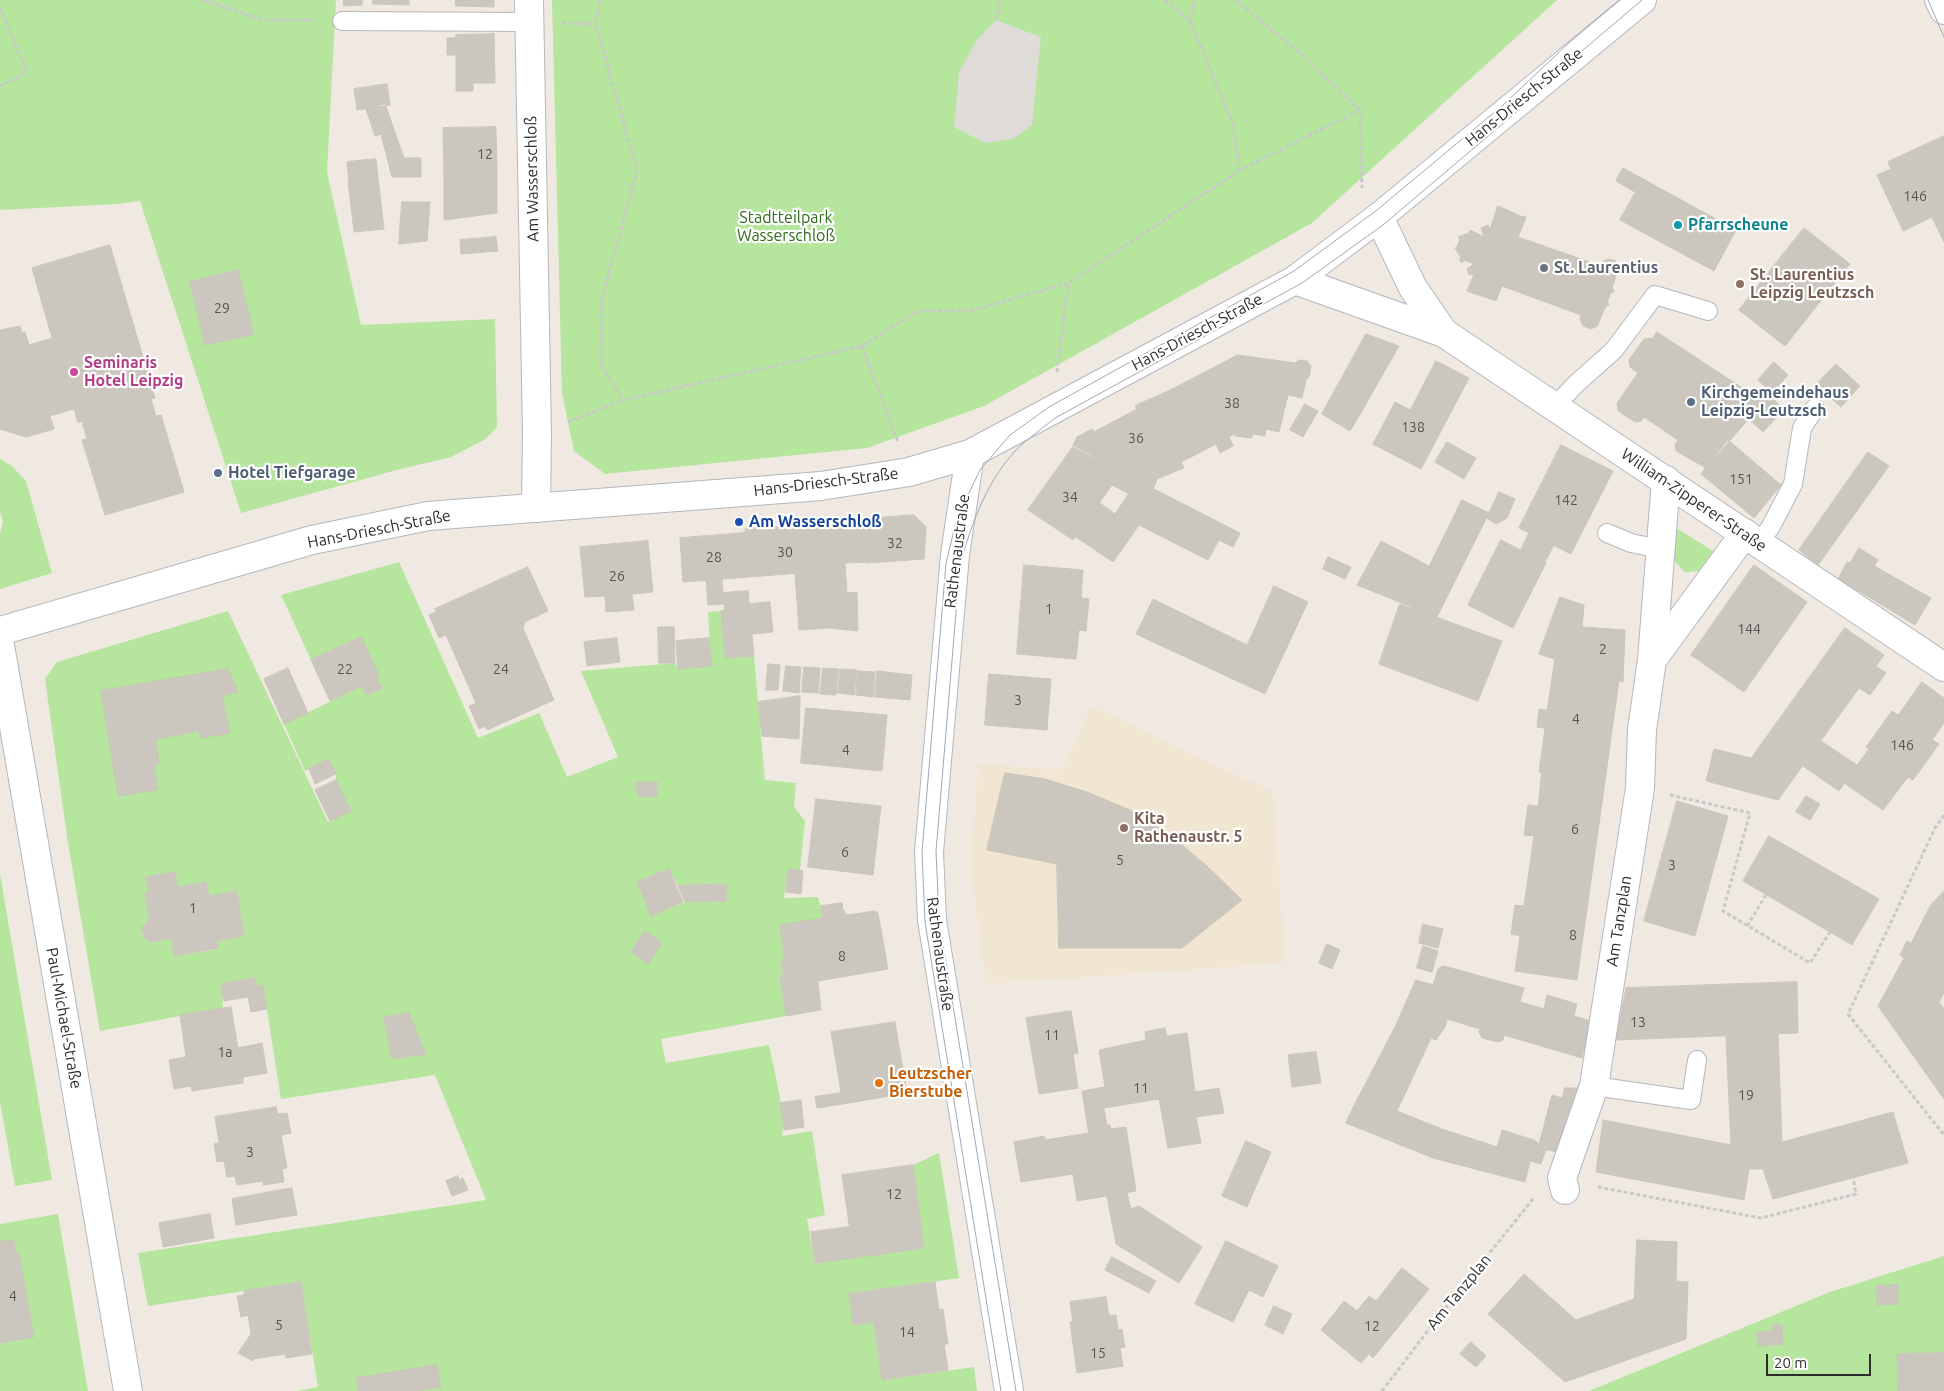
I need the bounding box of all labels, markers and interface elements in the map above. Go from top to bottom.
street label: Hans-Driesch-Straße [1461,44,1587,150]
street label: Am Wasserschloß [521,116,543,242]
house number: 12 [477,146,493,162]
house number: 146 [1903,188,1927,204]
park label: Stadtteilpark Wasserschloß [737,208,835,246]
place label: Pfarrscheune [1688,215,1788,235]
marker: Pfarrscheune [1672,219,1684,231]
place label: St. Laurentius [1554,258,1658,278]
marker: St. Laurentius [1538,262,1550,274]
place label: St. Laurentius Leipzig Leutzsch [1750,265,1874,303]
marker: St. Laurentius Leipzig Leutzsch [1734,278,1746,290]
street label: Hans-Driesch-Straße [1128,289,1266,375]
house number: 29 [214,300,230,316]
place label: Seminaris Hotel Leipzig [84,353,183,391]
marker: Seminaris Hotel Leipzig [68,366,80,378]
place label: Kirchgemeindehaus Leipzig-Leutzsch [1701,383,1849,421]
house number: 38 [1224,395,1240,411]
marker: Kirchgemeindehaus Leipzig-Leutzsch [1685,396,1697,408]
house number: 138 [1401,419,1425,435]
house number: 36 [1128,430,1144,446]
street label: William-Zipperer-Straße [1618,444,1770,556]
place label: Hotel Tiefgarage [228,463,356,483]
street label: Hans-Driesch-Straße [753,464,899,500]
marker: Hotel Tiefgarage [212,467,224,479]
house number: 151 [1729,471,1753,487]
house number: 34 [1062,489,1078,505]
house number: 142 [1554,492,1578,508]
street label: Rathenaustraße [940,493,974,609]
street label: Hans-Driesch-Straße [306,506,452,552]
place label: Am Wasserschloß [749,512,882,532]
marker: Am Wasserschloß [733,516,745,528]
house number: 32 [887,535,903,551]
house number: 30 [777,544,793,560]
house number: 28 [706,549,722,565]
house number: 26 [609,568,625,584]
house number: 1 [1045,601,1053,617]
house number: 144 [1737,621,1761,637]
house number: 2 [1599,641,1607,657]
house number: 22 [337,661,353,677]
house number: 24 [493,661,509,677]
house number: 3 [1014,692,1022,708]
house number: 4 [1572,711,1580,727]
house number: 146 [1890,737,1914,753]
house number: 4 [842,742,850,758]
place label: Kita Rathenaustr. 5 [1134,809,1243,847]
house number: 6 [1571,821,1579,837]
marker: Kita Rathenaustr. 5 [1118,822,1130,834]
house number: 6 [841,844,849,860]
house number: 5 [1116,852,1124,868]
house number: 3 [1668,857,1676,873]
street label: Am Tanzplan [1602,874,1636,968]
street label: Rathenaustraße [922,896,958,1012]
house number: 1 [189,900,197,916]
house number: 8 [1569,927,1577,943]
street label: Paul-Michael-Straße [42,946,86,1090]
house number: 8 [838,948,846,964]
house number: 13 [1630,1014,1646,1030]
house number: 11 [1044,1027,1060,1043]
house number: 1a [217,1044,233,1060]
place label: Leutzscher Bierstube [889,1064,972,1102]
marker: Leutzscher Bierstube [873,1077,885,1089]
house number: 11 [1133,1080,1149,1096]
house number: 19 [1738,1087,1754,1103]
house number: 3 [246,1144,254,1160]
house number: 12 [886,1186,902,1202]
street label: Am Tanzplan [1423,1250,1495,1334]
house number: 4 [9,1288,17,1304]
house number: 5 [275,1317,283,1333]
house number: 12 [1364,1318,1380,1334]
house number: 14 [899,1324,915,1340]
scale bar [1769,1344,1874,1376]
house number: 15 [1090,1345,1106,1361]
text: 20 m [1774,1354,1807,1371]

